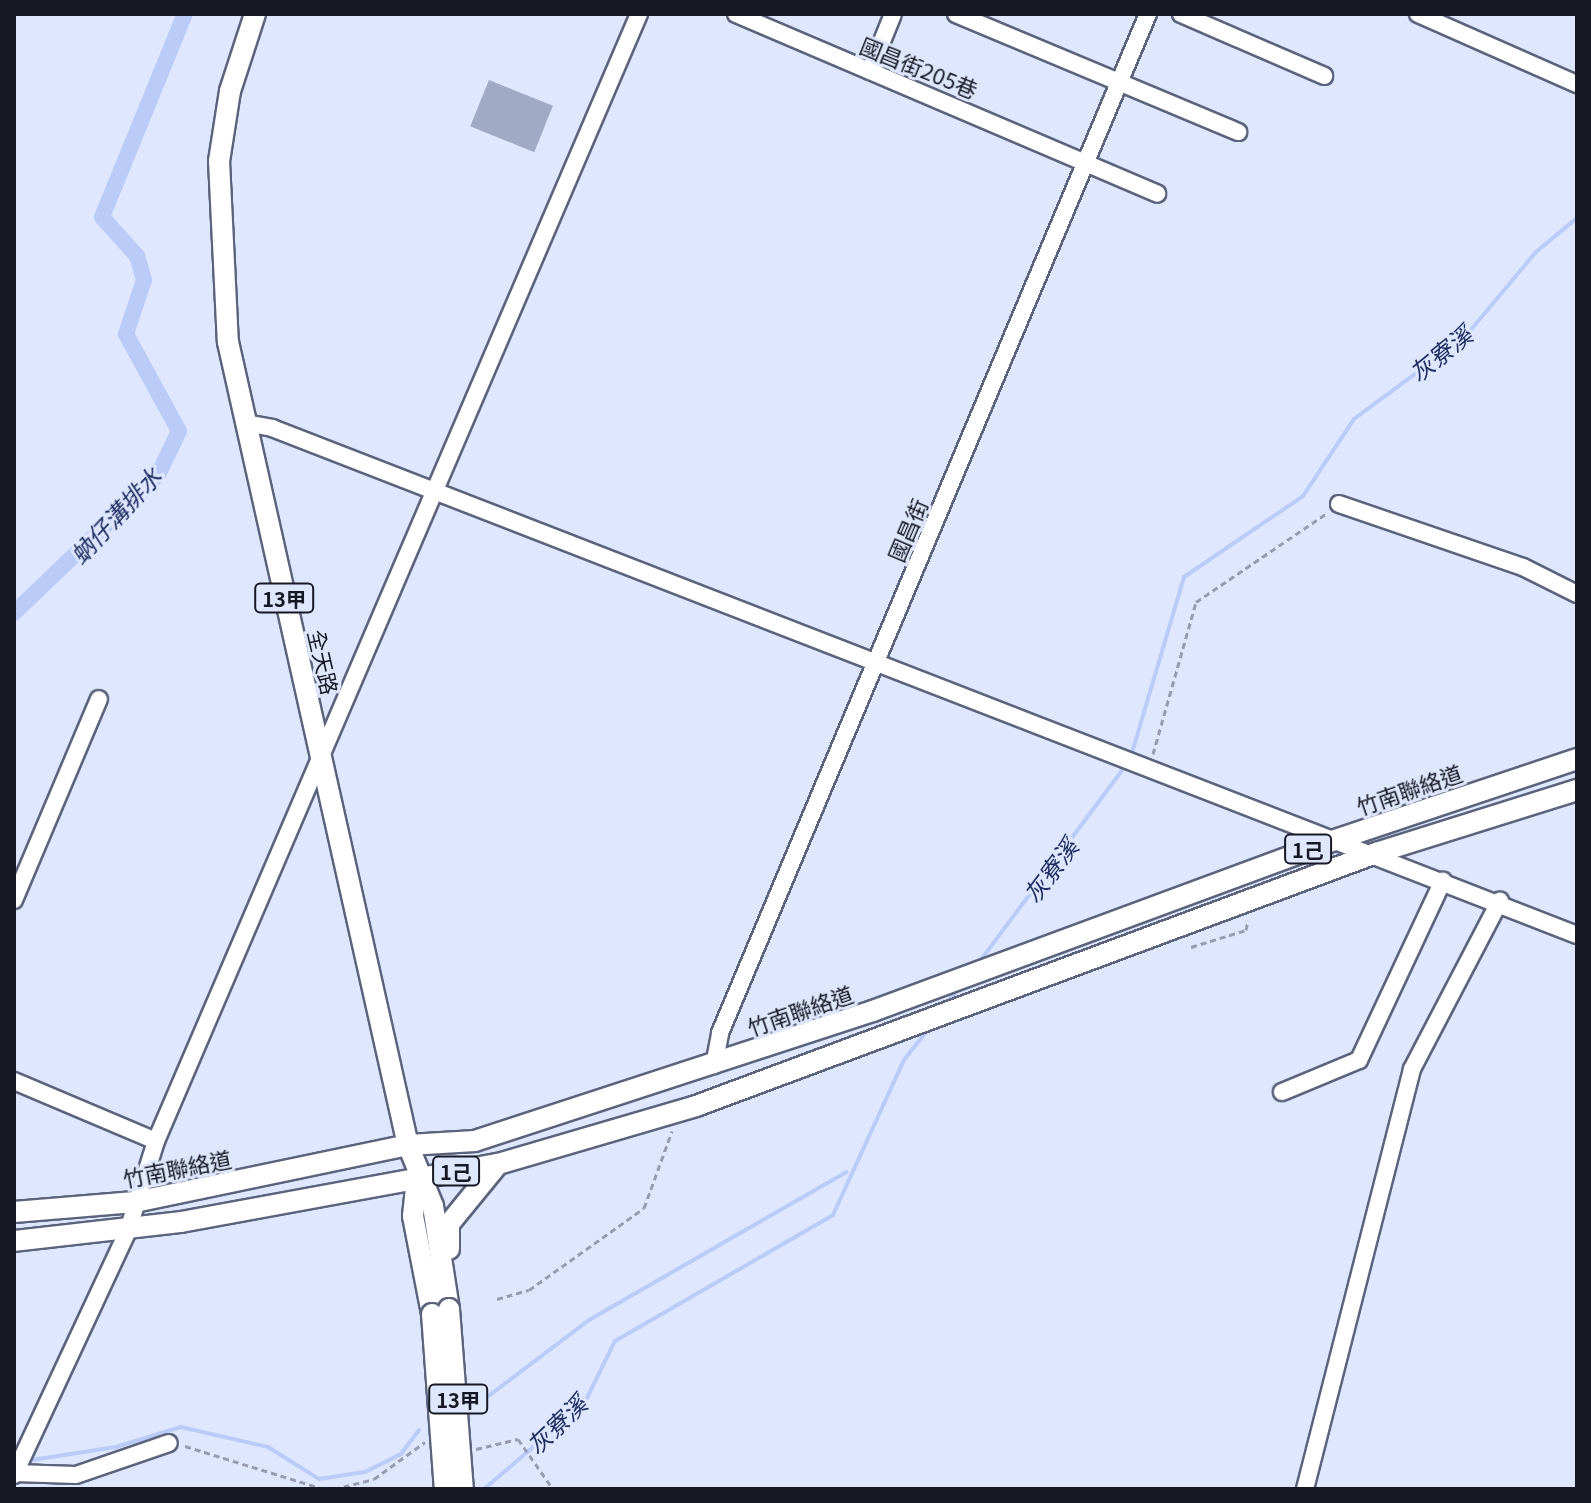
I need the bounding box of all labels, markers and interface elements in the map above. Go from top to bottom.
street label: 國昌街205巷 [856,31,982,103]
water label: 灰寮溪 [1403,319,1477,387]
water label: 蚋仔溝排水 [64,461,166,569]
street label: 國昌街 [882,494,932,566]
road number: 13甲 [254,582,314,614]
street label: 全天路 [304,627,344,697]
street label: 竹南聯絡道 [1353,759,1465,819]
water label: 灰寮溪 [1017,833,1083,907]
road number: 1己 [1284,833,1332,865]
street label: 竹南聯絡道 [744,980,856,1040]
street label: 竹南聯絡道 [120,1145,234,1191]
road number: 1己 [432,1155,480,1187]
road number: 13甲 [428,1383,488,1415]
water label: 灰寮溪 [520,1389,592,1459]

